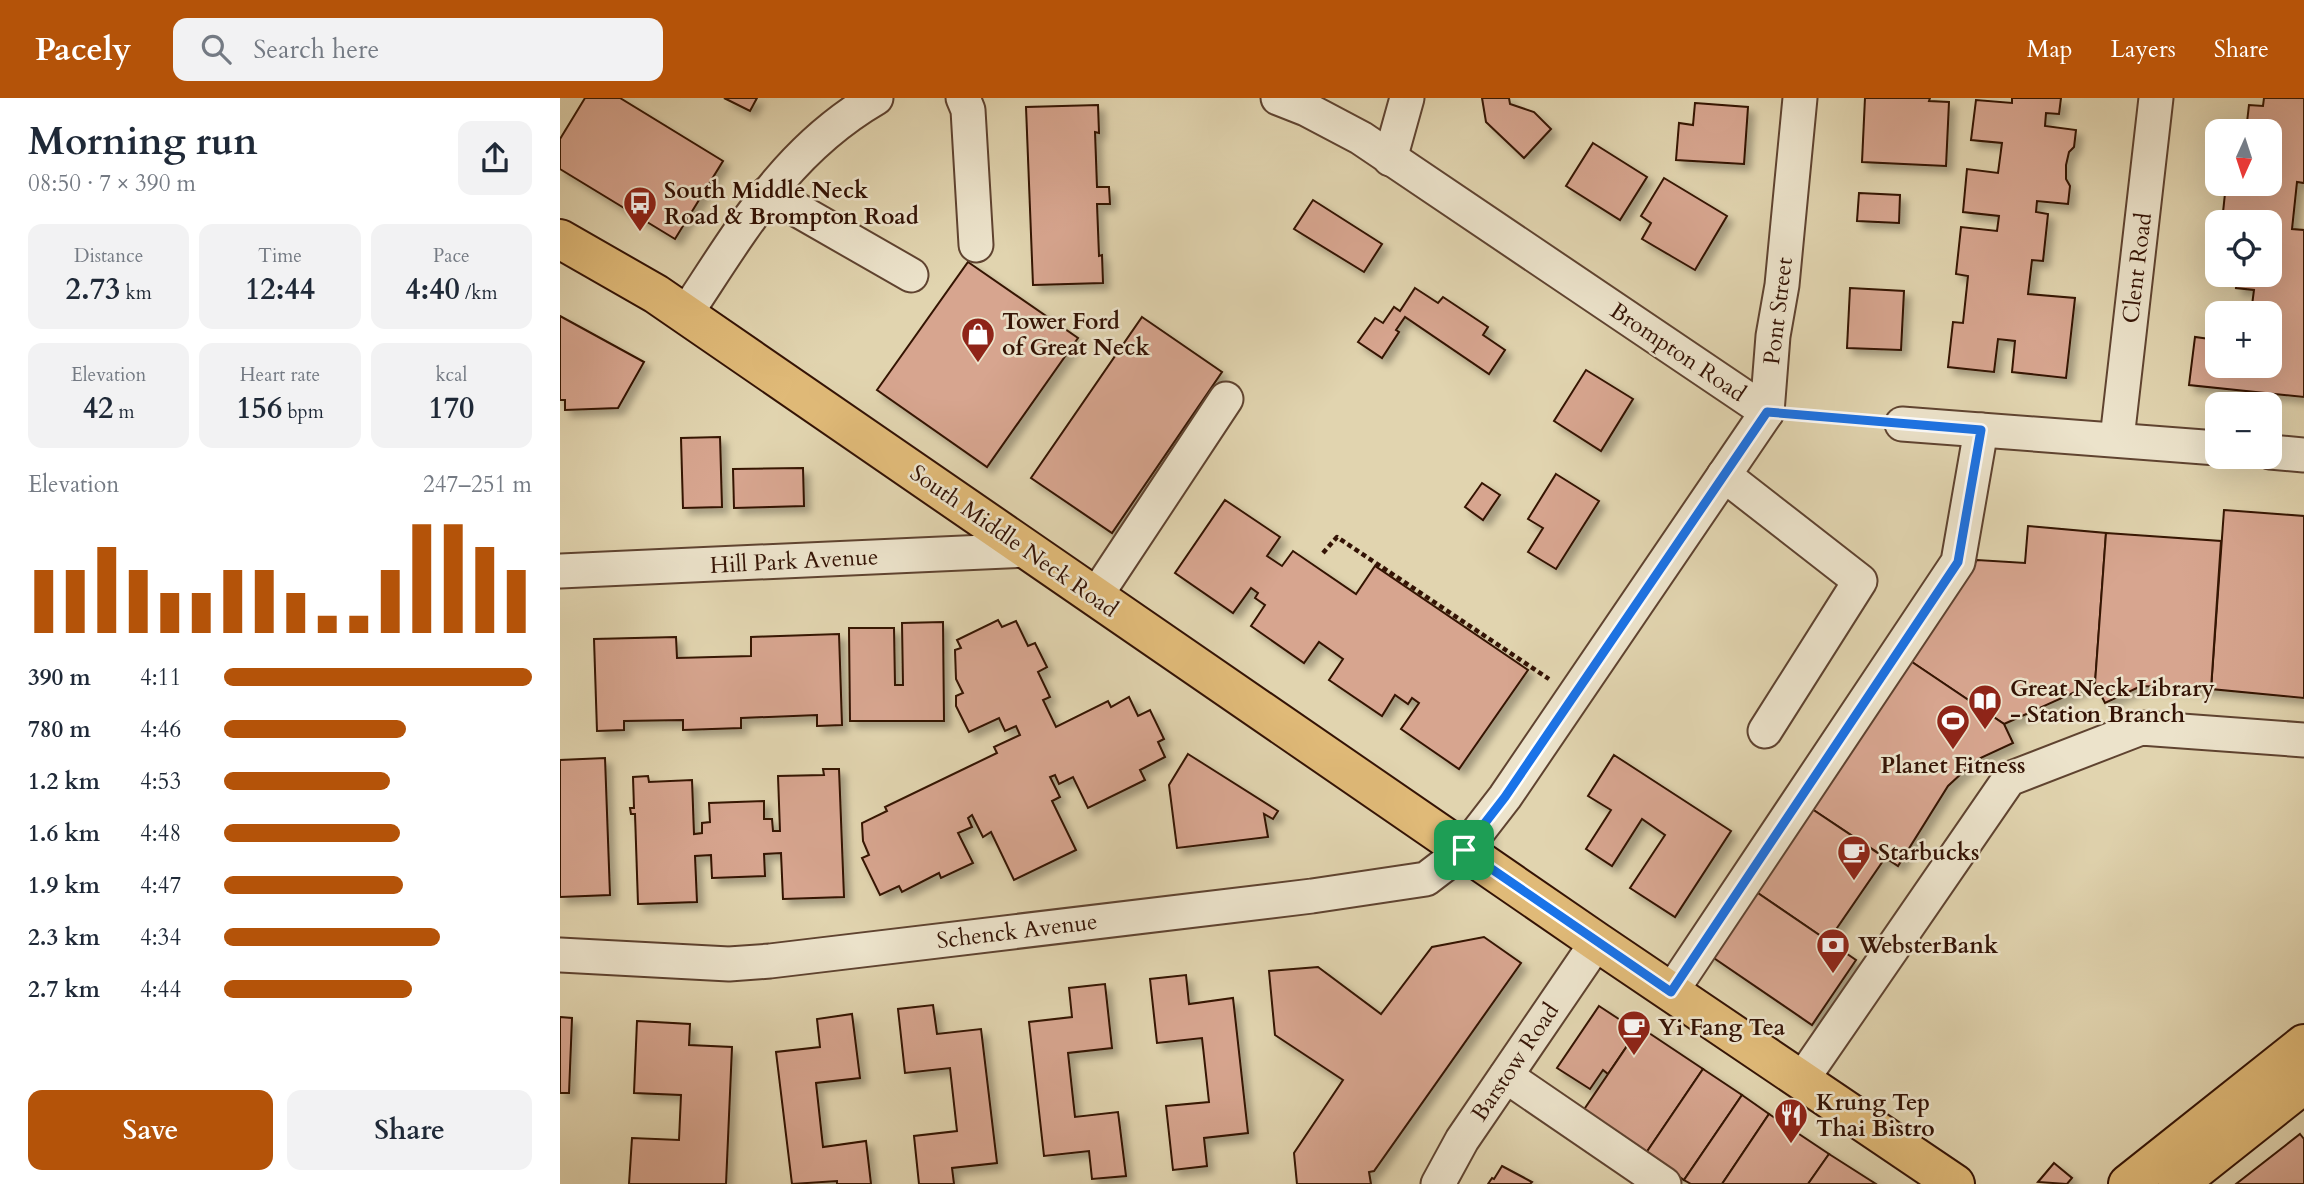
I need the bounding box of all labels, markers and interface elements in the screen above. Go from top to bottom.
search box [173,18,663,81]
text: Pacely [35,27,131,72]
icon: search [197,30,235,68]
text: Search here [253,32,379,67]
text: Map [2027,33,2073,66]
text: Layers [2111,33,2176,66]
text: Share [2214,33,2269,66]
text: Morning run [28,116,258,168]
north arrow [2205,119,2282,196]
map controls [2205,119,2282,469]
button: share [458,121,532,195]
text: 08:50 · 7 × 390 m [28,168,196,199]
place label: South Middle Neck Road & Brompton Road [664,175,919,232]
bus stop icon: South Middle Neck Road & Brompton Road [621,184,659,233]
street label: Clent Road [2115,210,2159,325]
button: locate [2205,210,2282,287]
text: Distance [74,243,143,269]
text: Time [258,243,302,269]
text: Pace [433,243,470,269]
street label: Pont Street [1756,256,1800,366]
text: 2.73 [66,269,120,310]
text: 12:44 [245,269,315,310]
text: 4:40 [405,269,460,310]
text: km [120,280,152,306]
text: /km [460,280,497,306]
street label: Brompton Road [1604,295,1753,409]
button: + [2205,301,2282,378]
place label: Tower Ford of Great Neck [1002,306,1150,363]
shop icon: Tower Ford of Great Neck [959,315,997,364]
text: Elevation [71,362,146,388]
text: Heart rate [240,362,320,388]
text: kcal [435,362,467,388]
text: 42 [83,388,113,429]
text: 156 [236,388,282,429]
text: 170 [428,388,474,429]
button: − [2205,392,2282,469]
text: m [113,399,135,425]
text: bpm [282,399,324,425]
street label: South Middle Neck Road [904,457,1125,625]
text: Elevation [28,469,119,500]
text: 247–251 m [423,469,532,500]
street label: Hill Park Avenue [709,541,879,581]
text: 390 m [28,662,91,693]
text: 4:11 [140,662,181,693]
place label: Great Neck Library - Station Branch [2010,673,2215,730]
library icon: Great Neck Library - Station Branch [1966,682,2004,731]
sports icon: Planet Fitness [1934,702,1972,751]
text: 780 m [28,714,91,745]
text: 4:46 [140,714,181,745]
place label: Planet Fitness [1881,750,2025,781]
text: 1.2 km [28,766,100,797]
text: 4:53 [140,766,181,797]
text: 1.6 km [28,818,100,849]
text: 4:48 [140,818,181,849]
pin [1434,820,1494,880]
icon: arrive [1445,831,1483,869]
cafe icon: Starbucks [1835,833,1873,882]
place label: Starbucks [1878,837,1980,868]
text: 1.9 km [28,870,100,901]
text: 4:47 [140,870,181,901]
street label: Schenck Avenue [935,906,1099,956]
text: 2.3 km [28,922,100,953]
text: 4:34 [140,922,181,953]
bank icon: WebsterBank [1814,926,1852,975]
place label: WebsterBank [1857,930,1999,961]
text: 2.7 km [28,974,100,1005]
text: 4:44 [140,974,181,1005]
street label: Barstow Road [1464,996,1566,1127]
cafe icon: Yi Fang Tea [1615,1008,1653,1057]
place label: Yi Fang Tea [1658,1012,1786,1043]
place label: Krung Tep Thai Bistro [1816,1087,1935,1144]
button: Save [28,1090,273,1170]
button: Share [287,1090,532,1170]
restaurant icon: Krung Tep Thai Bistro [1772,1096,1810,1145]

